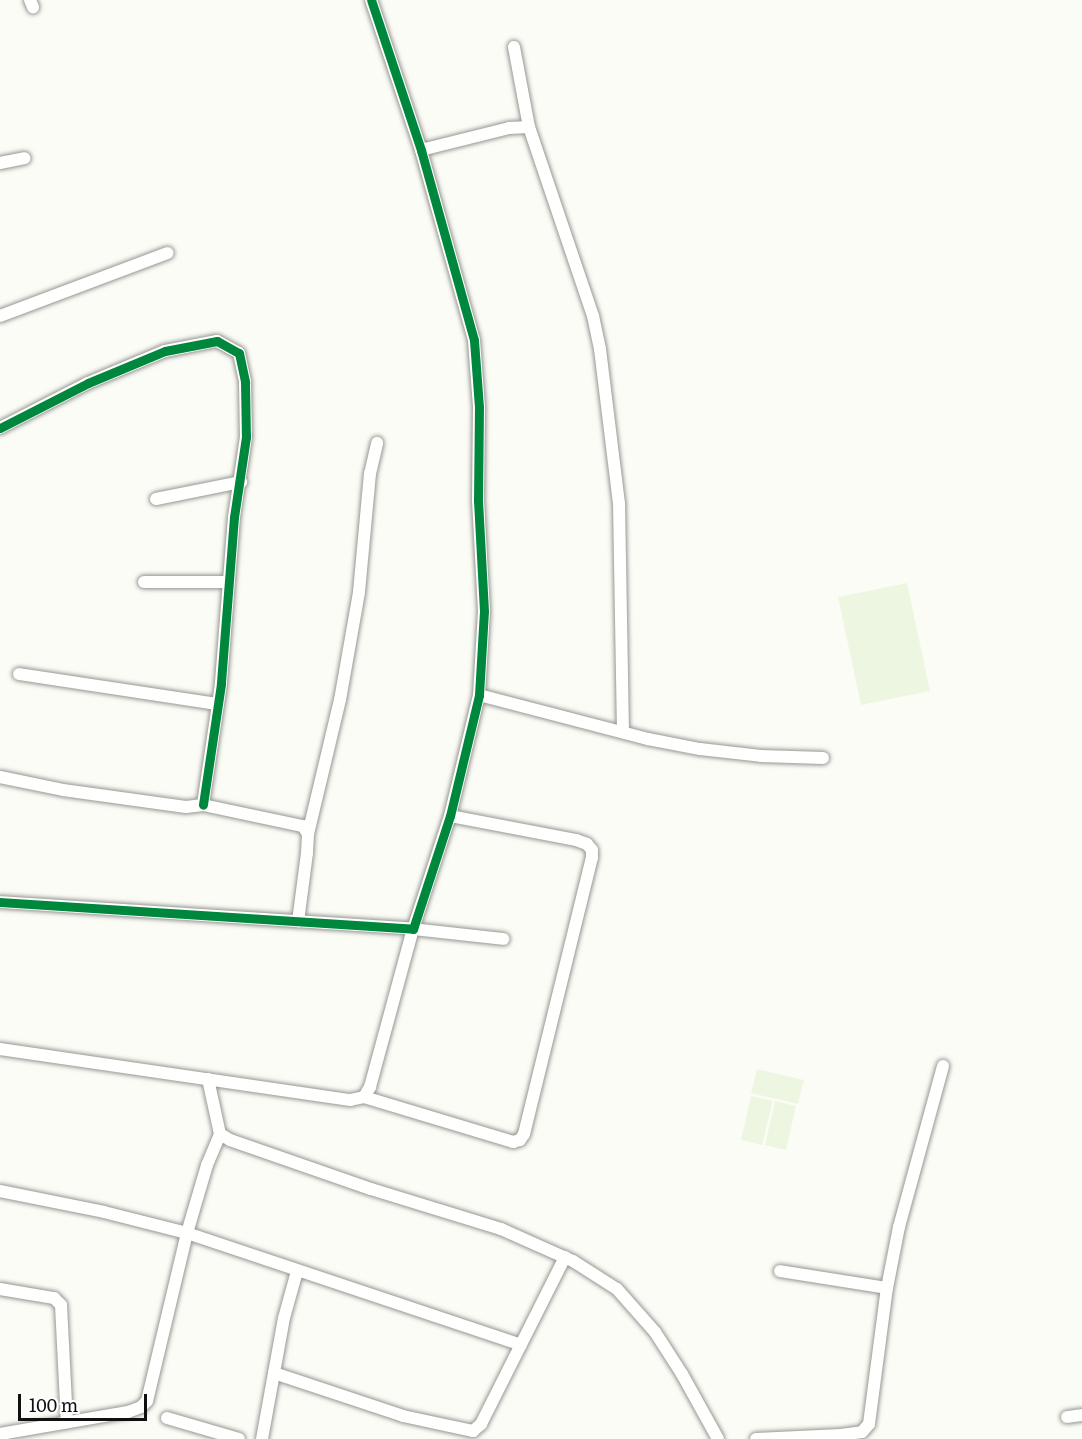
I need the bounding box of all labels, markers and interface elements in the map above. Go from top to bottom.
scale bar [21,1382,150,1420]
text: 100 m [29,1391,78,1418]

